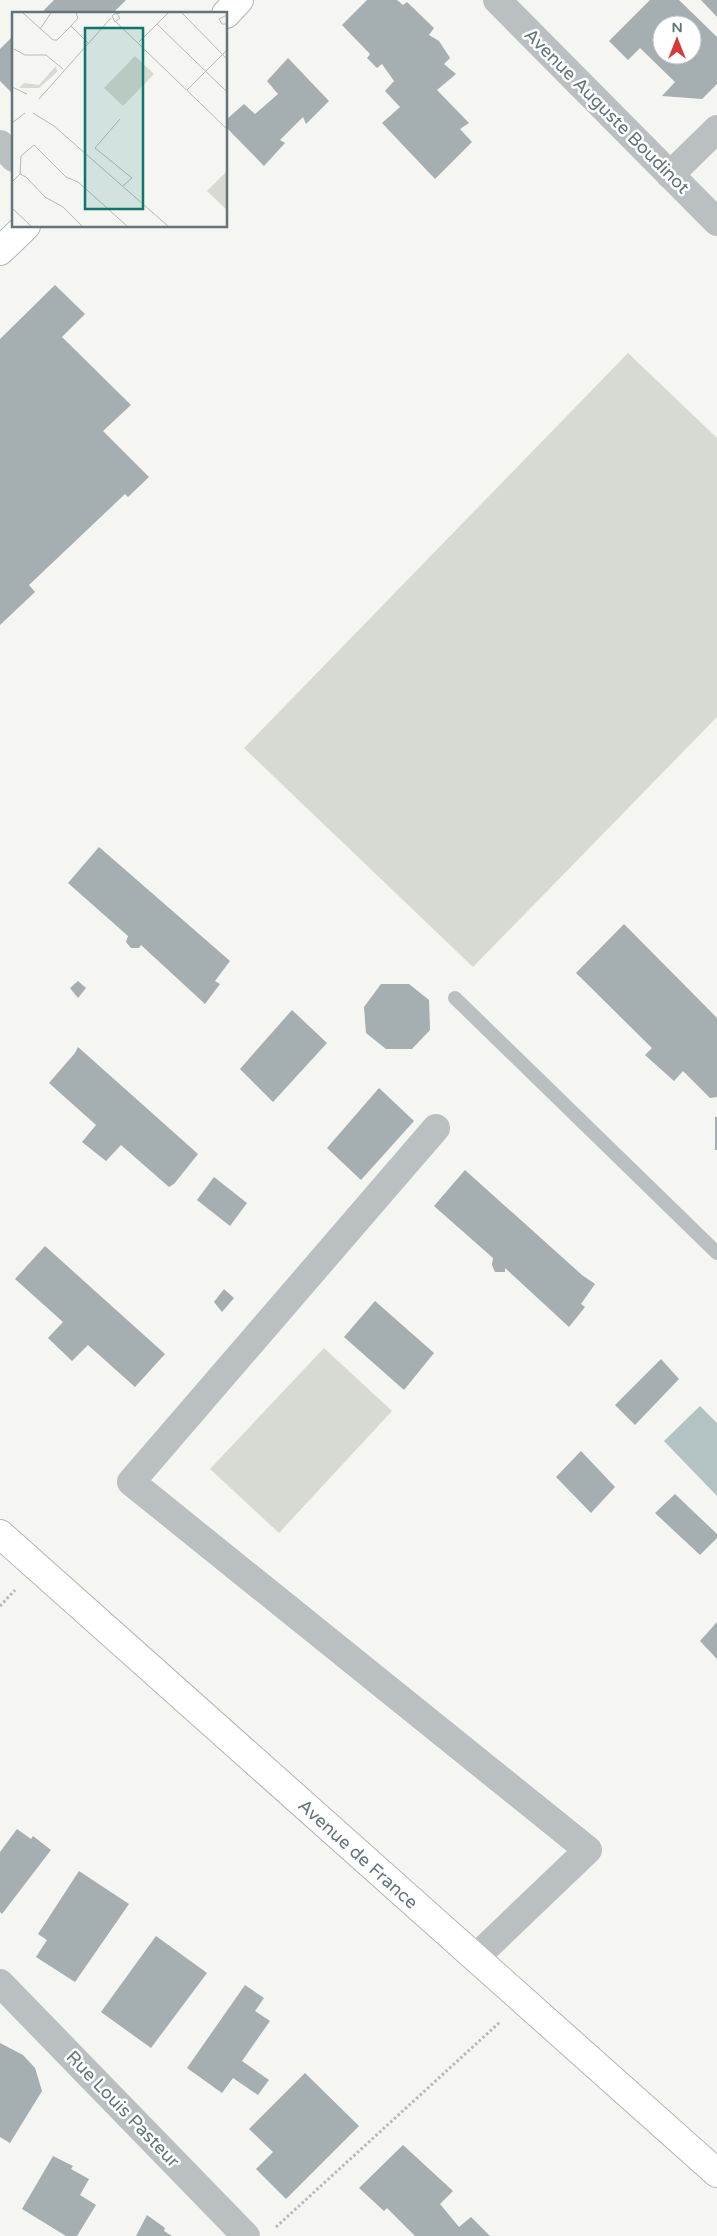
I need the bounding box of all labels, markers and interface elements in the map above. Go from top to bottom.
inset map [12,12,228,228]
north arrow [652,15,702,65]
text: N [671,19,683,36]
street label: Avenue Auguste Boudinot [520,24,694,198]
street label: Avenue de France [294,1794,422,1914]
street label: Rue Louis Pasteur [62,2046,184,2172]

